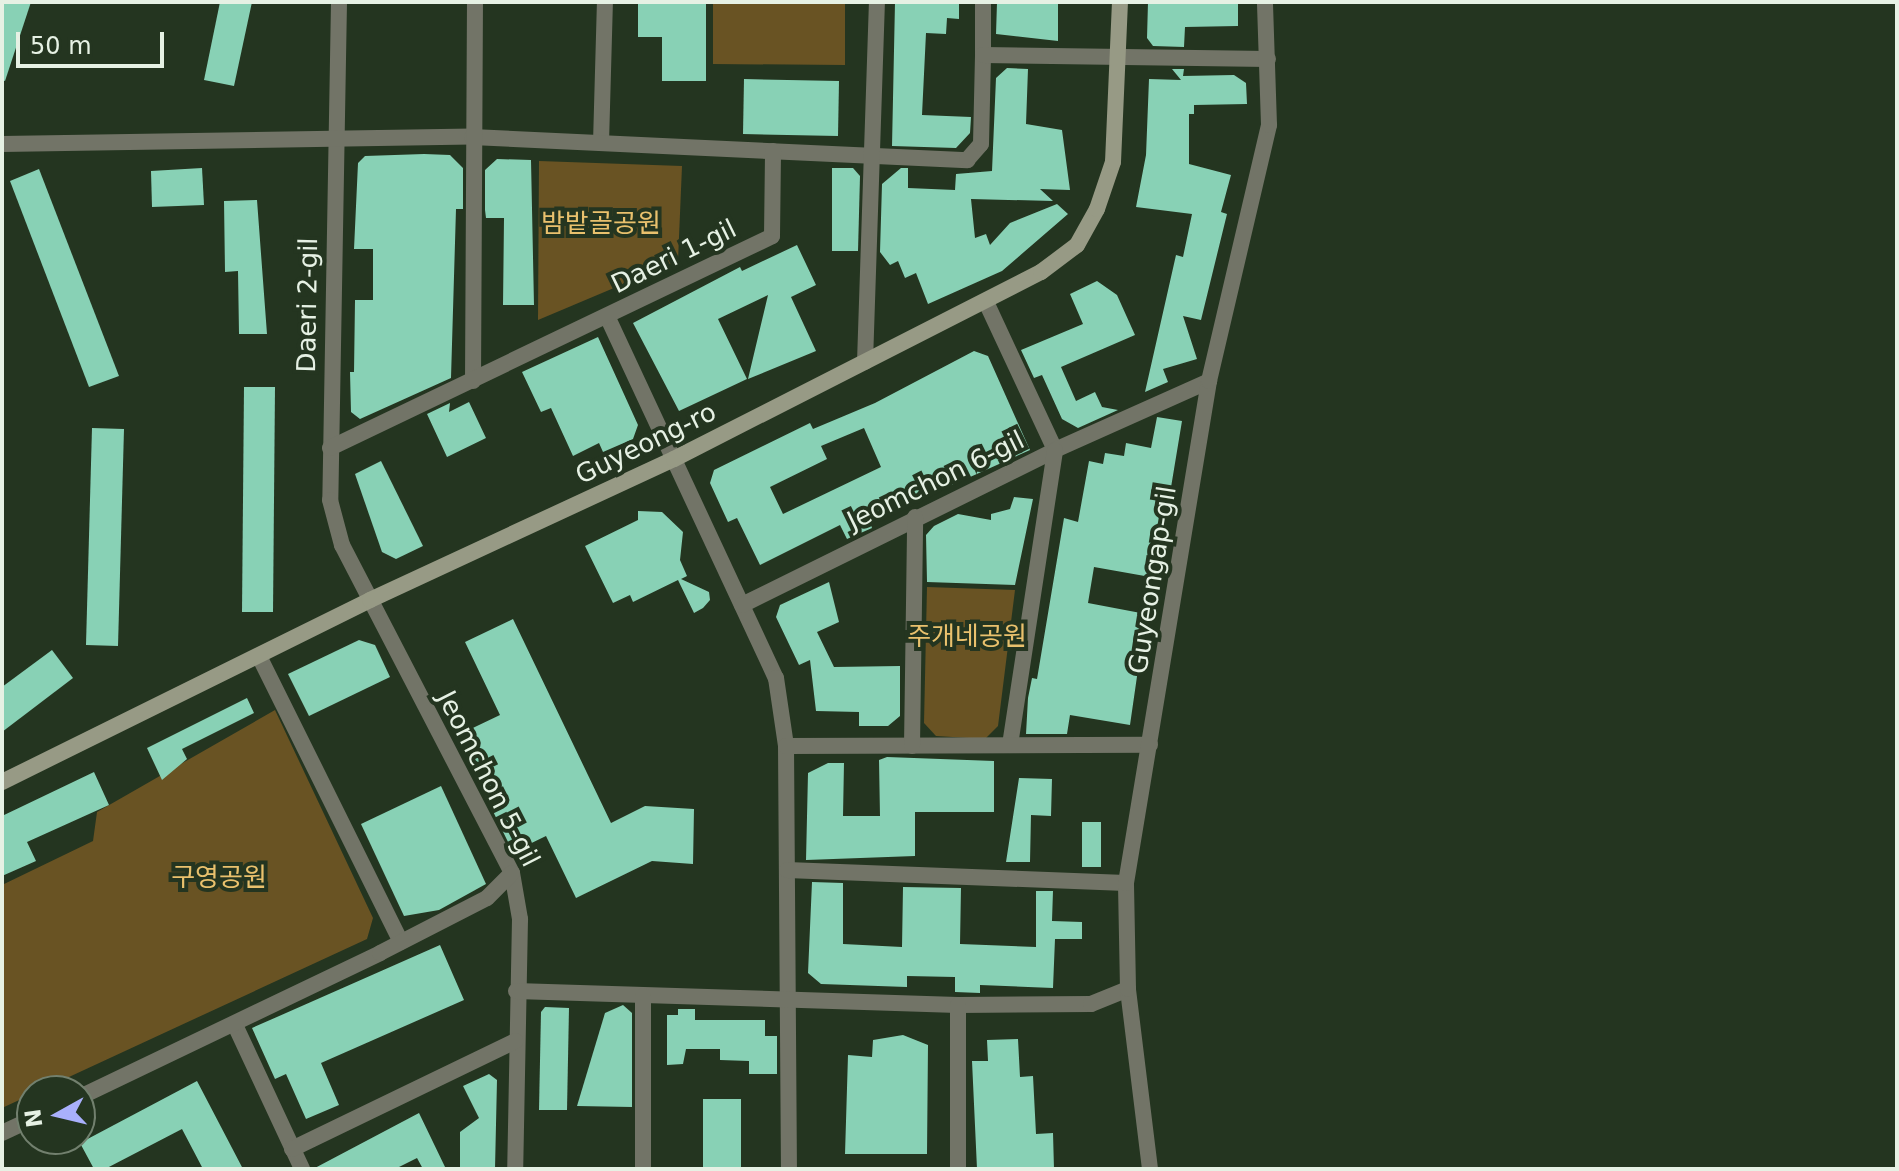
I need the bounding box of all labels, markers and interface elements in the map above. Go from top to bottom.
scale bar [20,16,168,66]
text: 50 m [30,32,92,60]
park label: 밤밭골공원 [541,208,661,240]
street label: Daeri 1-gil [606,213,742,301]
street label: Daeri 2-gil [291,237,325,373]
street label: Guyeong-ro [571,397,721,491]
street label: Jeomchon 6-gil [842,425,1030,537]
street label: Guyeongap-gil [1123,484,1183,676]
park label: 주개네공원 [907,621,1027,653]
street label: Jeomchon 5-gil [430,686,546,872]
park label: 구영공원 [171,862,267,894]
north arrow [16,1075,96,1155]
text: N [20,1107,47,1129]

